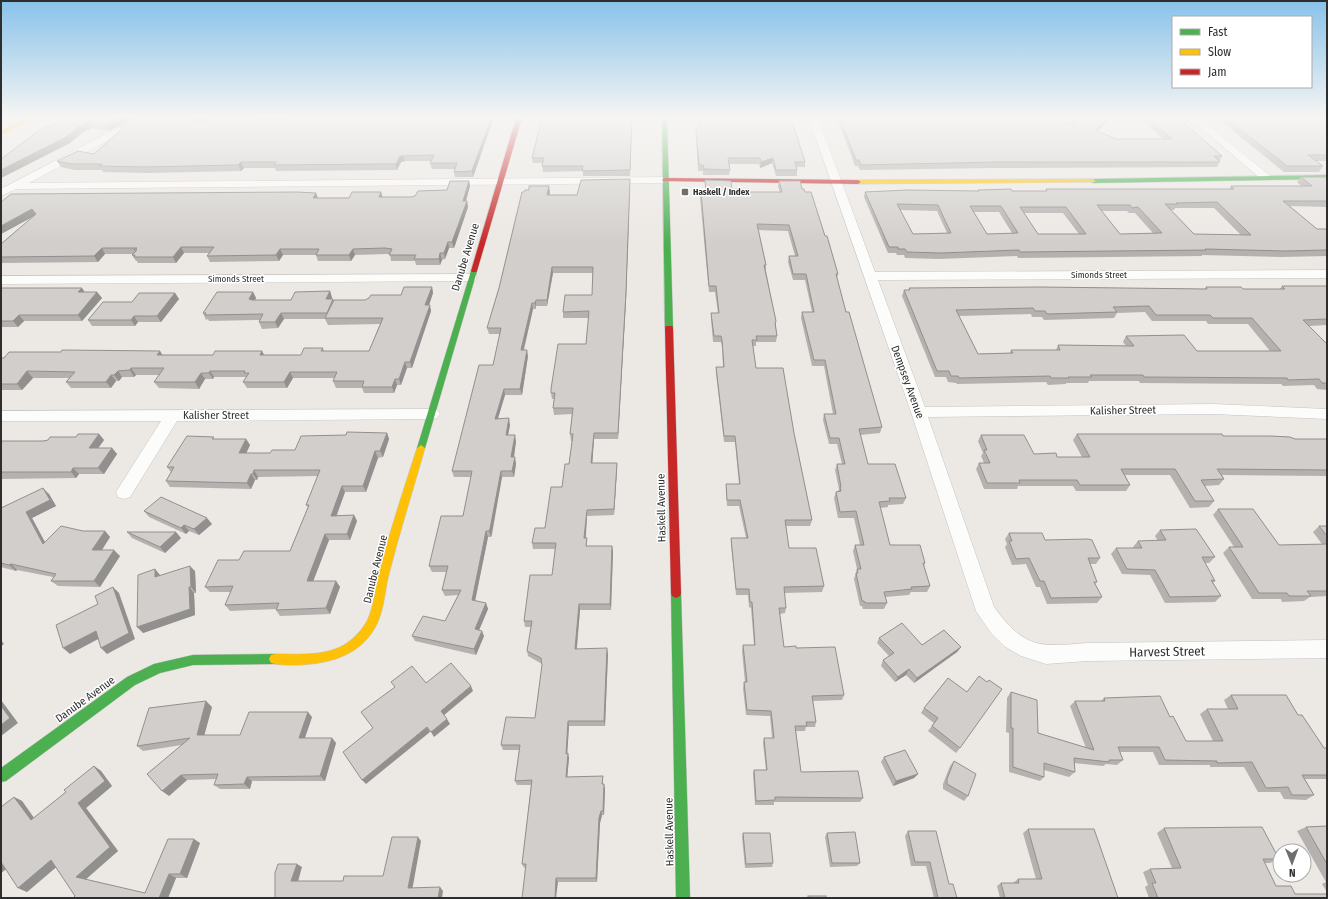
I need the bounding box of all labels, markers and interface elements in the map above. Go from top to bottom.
legend [1172,16,1312,88]
text: Fast [1208,25,1227,39]
text: Slow [1208,45,1231,59]
text: Jam [1208,65,1226,79]
marker: Haskell / Index [680,187,690,197]
place label: Haskell / Index [693,187,750,197]
street label: Danube Avenue [449,222,482,293]
street label: Simonds Street [1071,270,1127,280]
street label: Simonds Street [208,274,264,284]
street label: Dempsey Avenue [888,344,927,420]
street label: Kalisher Street [1090,403,1157,418]
street label: Kalisher Street [183,409,249,422]
street label: Haskell Avenue [654,474,669,542]
street label: Danube Avenue [361,534,390,605]
street label: Harvest Street [1129,643,1206,660]
street label: Danube Avenue [53,674,117,725]
street label: Haskell Avenue [662,798,677,866]
north arrow [1272,843,1312,883]
text: N [1289,866,1296,879]

